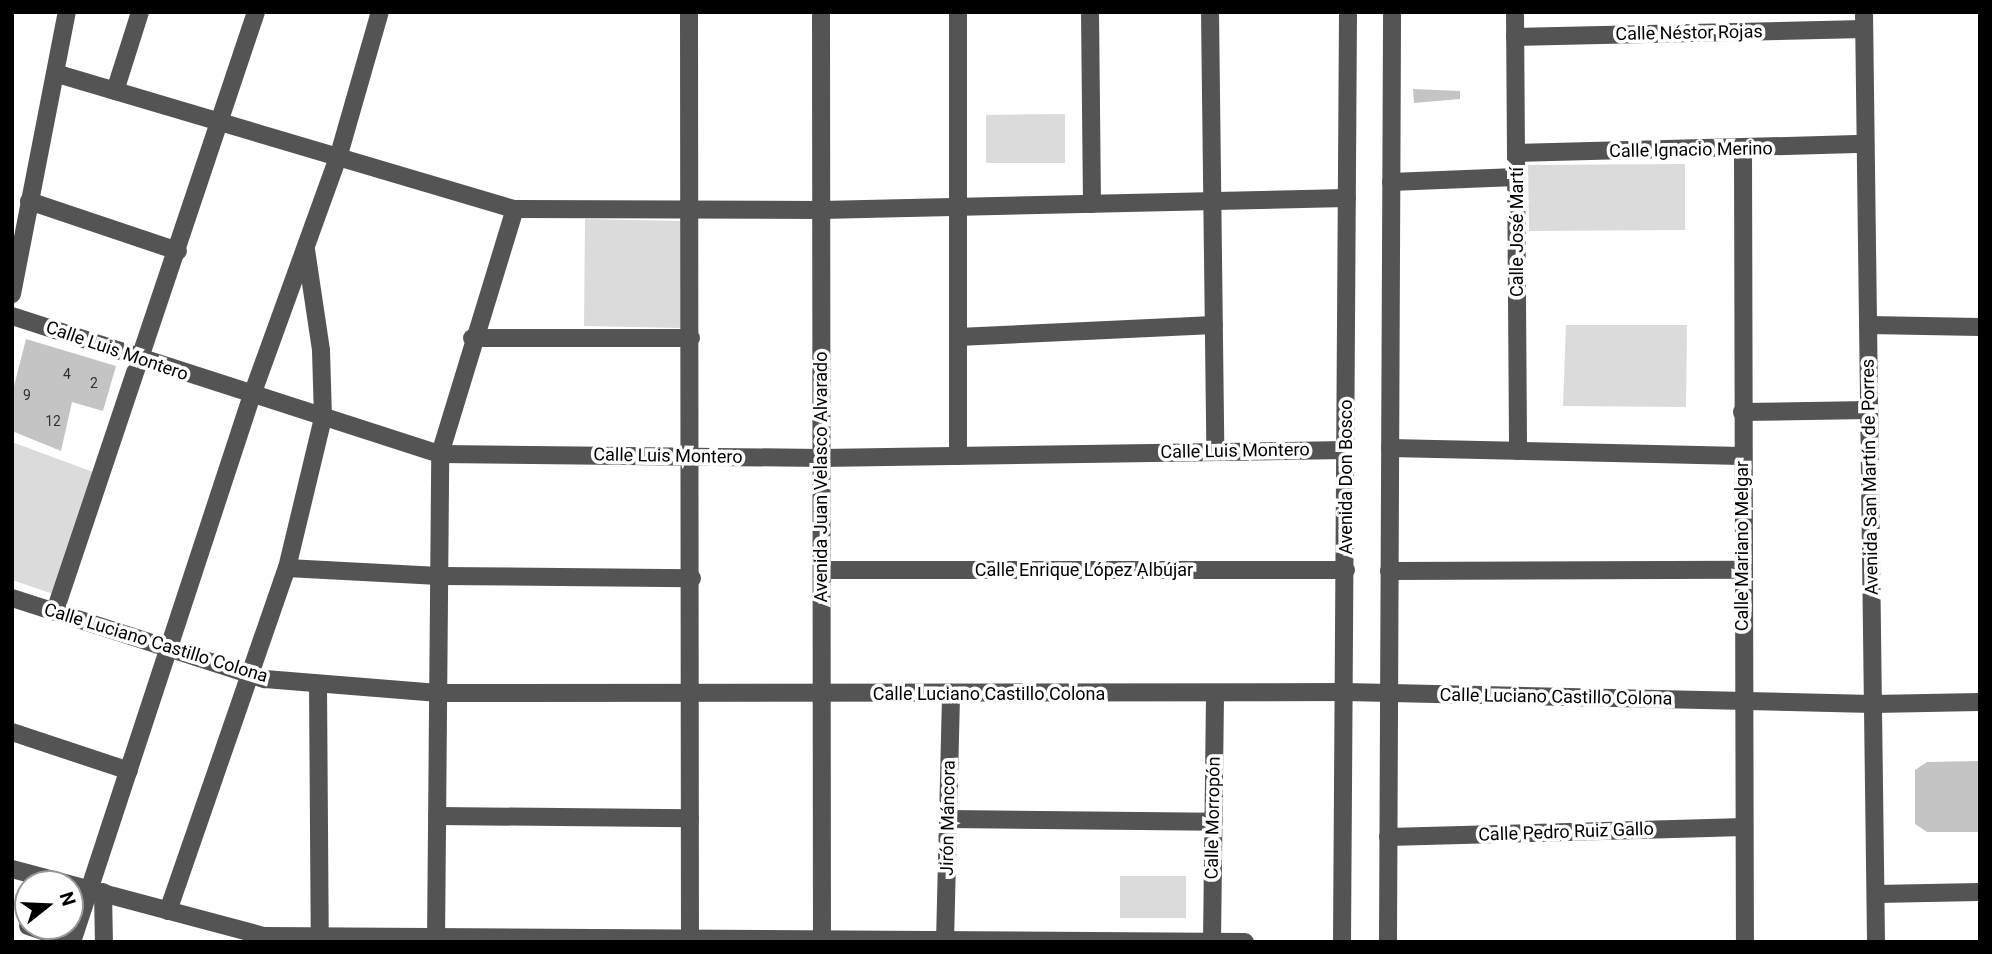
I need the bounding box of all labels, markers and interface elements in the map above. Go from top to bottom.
street label: Calle Néstor Rojas [1615,21,1763,45]
street label: Calle Ignacio Merino [1609,138,1773,162]
street label: Calle José Martí [1506,167,1528,297]
street label: Calle Luis Montero [43,317,191,385]
street label: Avenida Juan Velasco Alvarado [810,352,832,602]
street label: Avenida San Martín de Porres [1857,359,1883,595]
house number: 4 [63,366,71,382]
house number: 2 [90,375,98,391]
house number: 9 [23,387,31,403]
street label: Avenida Don Bosco [1335,399,1357,555]
house number: 12 [45,413,61,429]
street label: Calle Luis Montero [1160,439,1310,463]
street label: Calle Luis Montero [593,444,743,468]
street label: Calle Mariano Melgar [1731,461,1753,631]
street label: Calle Enrique López Albújar [975,559,1193,581]
street label: Calle Luciano Castillo Colona [42,599,270,687]
street label: Calle Luciano Castillo Colona [873,683,1105,705]
street label: Calle Luciano Castillo Colona [1439,684,1673,710]
street label: Calle Morropón [1201,756,1225,880]
street label: Jirón Máncora [936,760,960,876]
street label: Calle Pedro Ruiz Gallo [1478,818,1654,846]
north arrow [14,870,84,940]
text: N [55,889,81,909]

